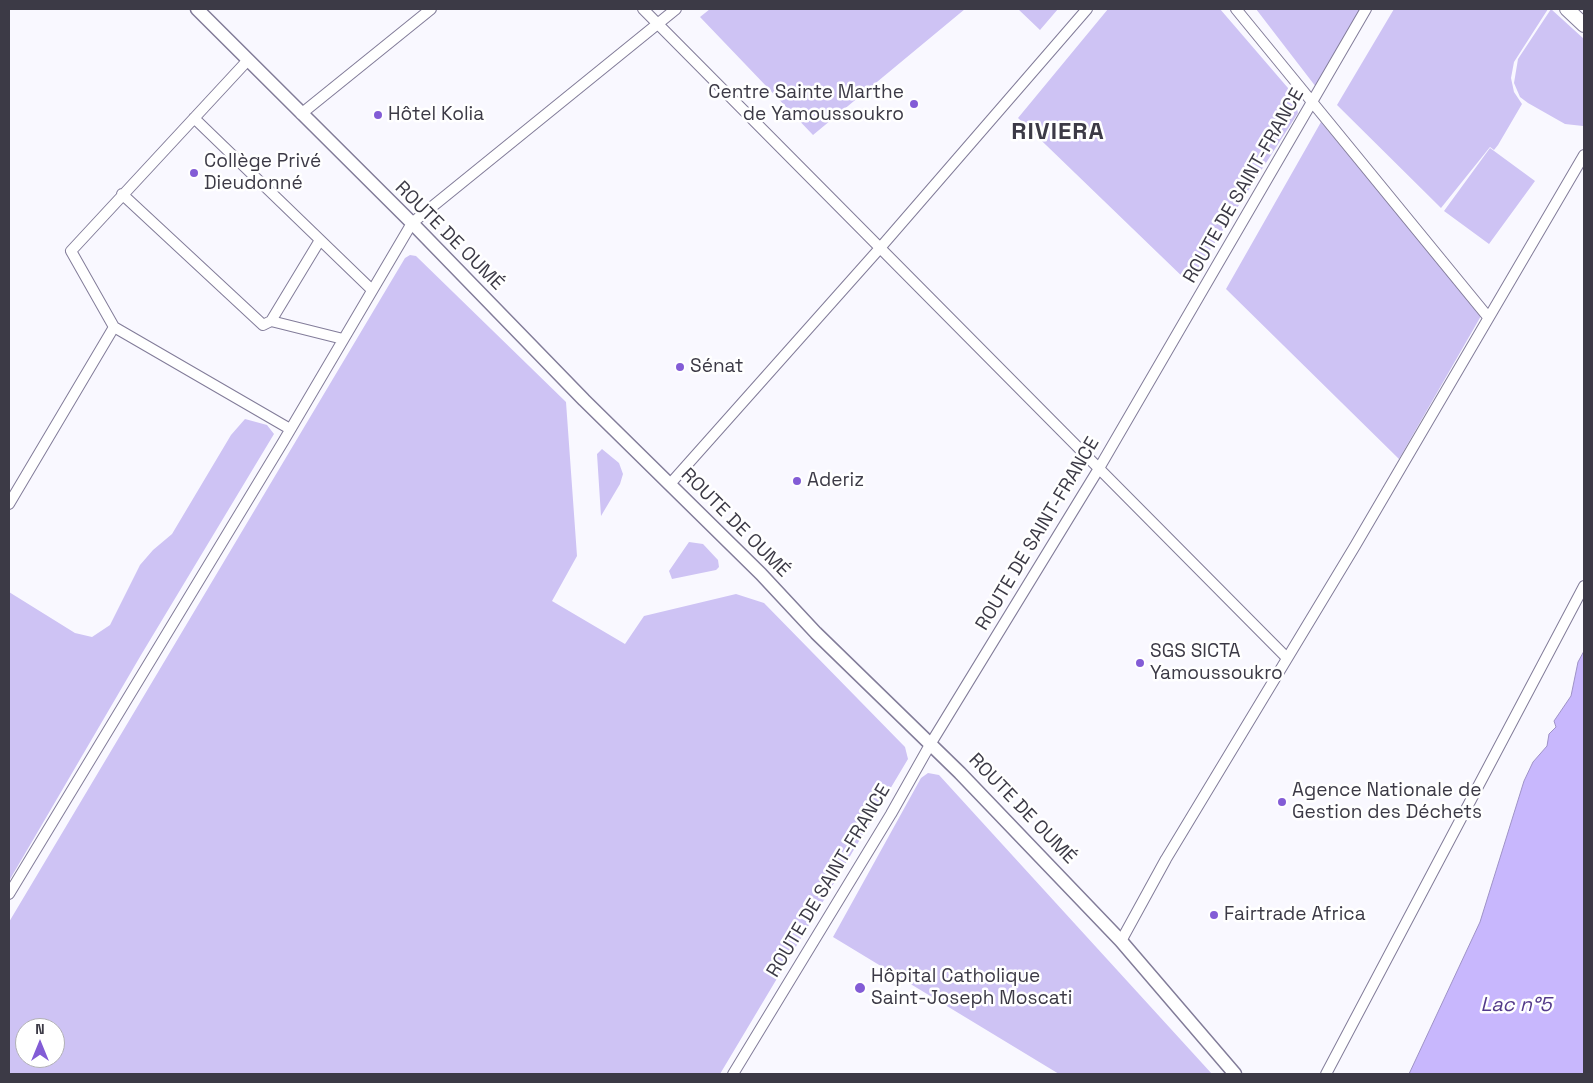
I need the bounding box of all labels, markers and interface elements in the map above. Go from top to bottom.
place label: Centre Sainte Marthe de Yamoussoukro [708,82,904,126]
street label: ROUTE DE SAINT-FRANCE [1179,85,1309,287]
marker: Centre Sainte Marthe de Yamoussoukro [908,98,920,110]
place label: Hôtel Kolia [388,104,484,126]
marker: Hôtel Kolia [372,109,384,121]
district label: RIVIERA [1010,118,1106,146]
place label: Collège Privé Dieudonné [204,151,321,195]
marker: Collège Privé Dieudonné [188,167,200,179]
street label: ROUTE DE OUMÉ [390,177,508,295]
place label: Sénat [690,356,744,378]
marker: Sénat [674,361,686,373]
street label: ROUTE DE SAINT-FRANCE [971,433,1105,635]
street label: ROUTE DE OUMÉ [676,464,794,582]
place label: Aderiz [807,470,864,492]
marker: Aderiz [791,475,803,487]
place label: SGS SICTA Yamoussoukro [1150,641,1283,685]
marker: SGS SICTA Yamoussoukro [1134,657,1146,669]
street label: ROUTE DE OUMÉ [964,749,1080,869]
street label: ROUTE DE SAINT-FRANCE [762,780,896,982]
place label: Agence Nationale de Gestion des Déchets [1292,780,1482,824]
marker: Agence Nationale de Gestion des Déchets [1276,796,1288,808]
place label: Fairtrade Africa [1224,904,1366,926]
marker: Fairtrade Africa [1208,909,1220,921]
place label: Hôpital Catholique Saint-Joseph Moscati [871,966,1072,1010]
marker: Hôpital Catholique Saint-Joseph Moscati [853,981,867,995]
water label: Lac n°5 [1480,994,1552,1018]
north arrow [15,1018,65,1068]
text: N [35,1020,45,1038]

